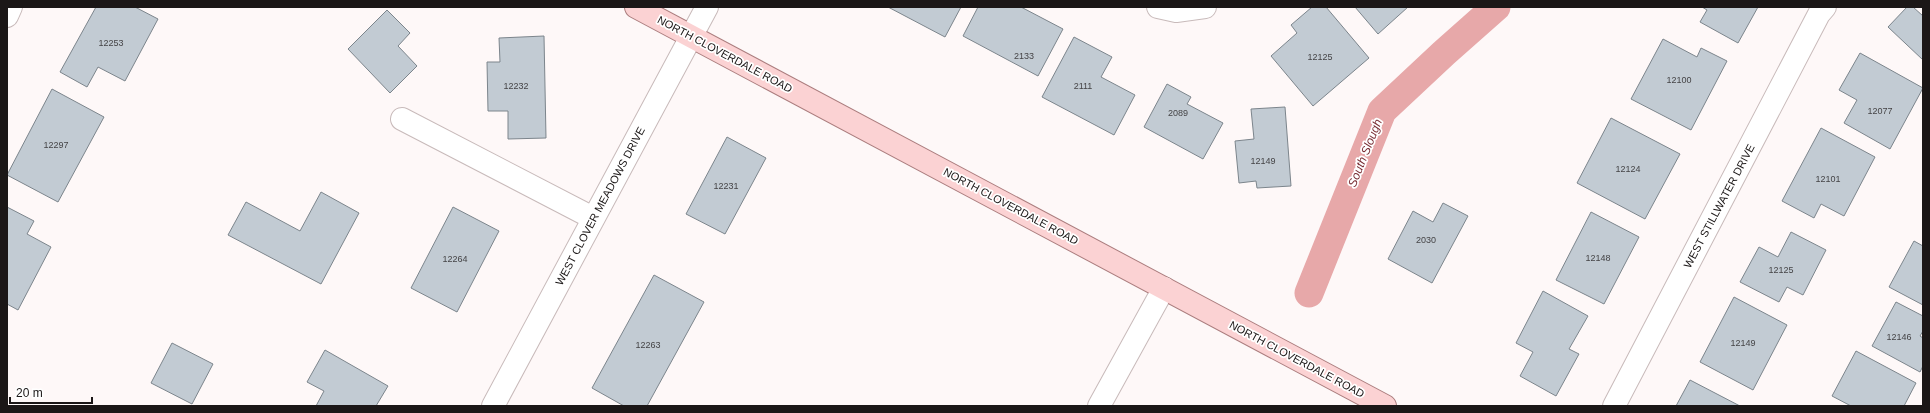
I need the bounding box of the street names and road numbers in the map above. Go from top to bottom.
street label: NORTH CLOVERDALE ROAD [656,13,794,95]
street label: WEST CLOVER MEADOWS DRIVE [553,125,647,287]
street label: WEST STILLWATER DRIVE [1681,142,1757,270]
street label: NORTH CLOVERDALE ROAD [942,165,1080,247]
street label: NORTH CLOVERDALE ROAD [1228,318,1366,400]

